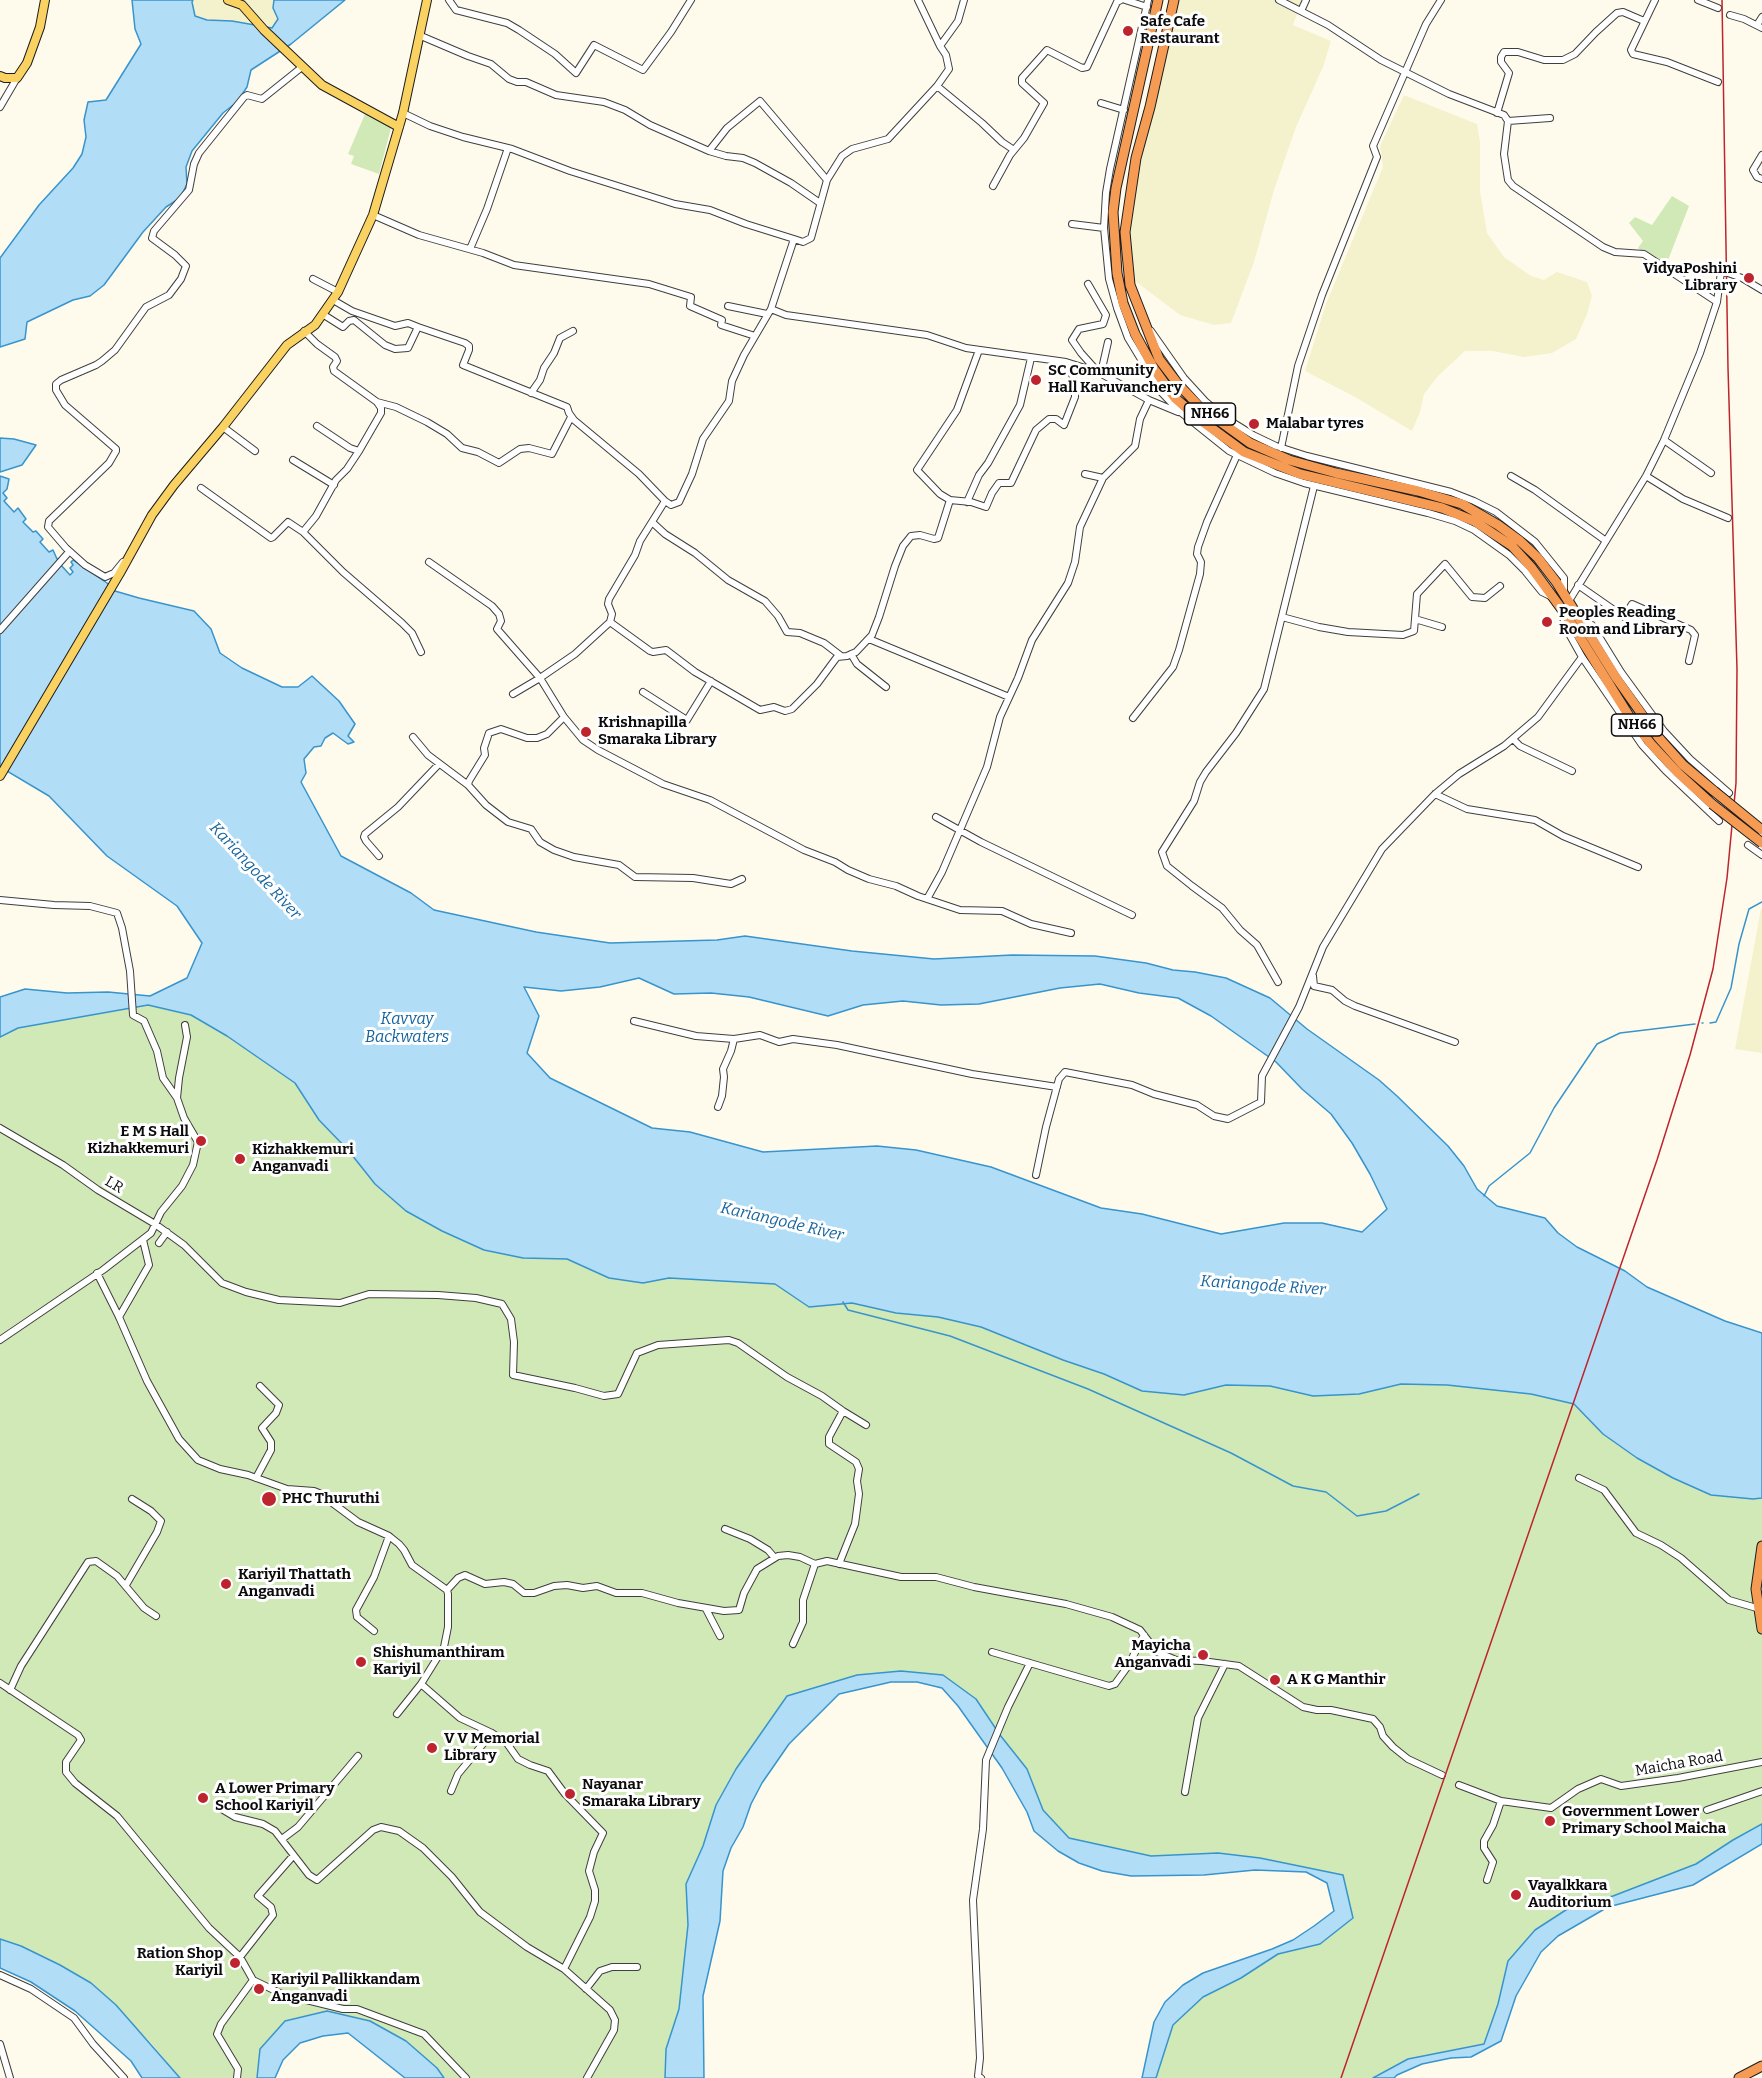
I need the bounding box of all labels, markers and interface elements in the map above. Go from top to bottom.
place label: Safe Cafe Restaurant [1140,13,1220,48]
marker: Safe Cafe Restaurant [1121,24,1135,38]
place label: VidyaPoshini Library [1643,260,1737,295]
marker: VidyaPoshini Library [1742,271,1756,285]
place label: SC Community Hall Karuvanchery [1048,362,1182,397]
marker: SC Community Hall Karuvanchery [1029,373,1043,387]
road number: NH66 [1184,403,1236,425]
place label: Malabar tyres [1266,415,1364,433]
marker: Malabar tyres [1247,417,1261,431]
place label: Peoples Reading Room and Library [1559,604,1685,639]
marker: Peoples Reading Room and Library [1540,615,1554,629]
place label: Krishnapilla Smaraka Library [598,714,717,749]
road number: NH66 [1612,714,1662,736]
marker: Krishnapilla Smaraka Library [579,725,593,739]
water label: Kariangode River [205,819,305,923]
water label: Kavvay Backwaters [365,1010,449,1048]
place label: E M S Hall Kizhakkemuri [87,1123,189,1158]
marker: E M S Hall Kizhakkemuri [194,1134,208,1148]
place label: Kizhakkemuri Anganvadi [252,1141,354,1176]
marker: Kizhakkemuri Anganvadi [233,1152,247,1166]
street label: LR [102,1173,126,1197]
water label: Kariangode River [719,1199,845,1245]
water label: Kariangode River [1200,1272,1326,1300]
marker: PHC Thuruthi [260,1490,278,1508]
place label: PHC Thuruthi [282,1490,380,1508]
place label: Kariyil Thattath Anganvadi [238,1566,351,1601]
marker: Kariyil Thattath Anganvadi [219,1577,233,1591]
place label: Mayicha Anganvadi [1115,1637,1191,1672]
place label: Shishumanthiram Kariyil [373,1644,504,1679]
marker: Mayicha Anganvadi [1196,1648,1210,1662]
marker: Shishumanthiram Kariyil [354,1655,368,1669]
place label: A K G Manthir [1287,1671,1385,1689]
marker: A K G Manthir [1268,1673,1282,1687]
place label: V V Memorial Library [444,1730,540,1765]
marker: V V Memorial Library [425,1741,439,1755]
street label: Maicha Road [1634,1747,1724,1781]
place label: Nayanar Smaraka Library [582,1776,701,1811]
place label: A Lower Primary School Kariyil [215,1780,335,1815]
marker: Nayanar Smaraka Library [563,1787,577,1801]
marker: A Lower Primary School Kariyil [196,1791,210,1805]
place label: Government Lower Primary School Maicha [1562,1803,1726,1838]
marker: Government Lower Primary School Maicha [1543,1814,1557,1828]
place label: Vayalkkara Auditorium [1528,1877,1611,1912]
marker: Vayalkkara Auditorium [1509,1888,1523,1902]
place label: Ration Shop Kariyil [137,1945,223,1980]
marker: Ration Shop Kariyil [228,1956,242,1970]
place label: Kariyil Pallikkandam Anganvadi [271,1971,420,2006]
marker: Kariyil Pallikkandam Anganvadi [252,1982,266,1996]

